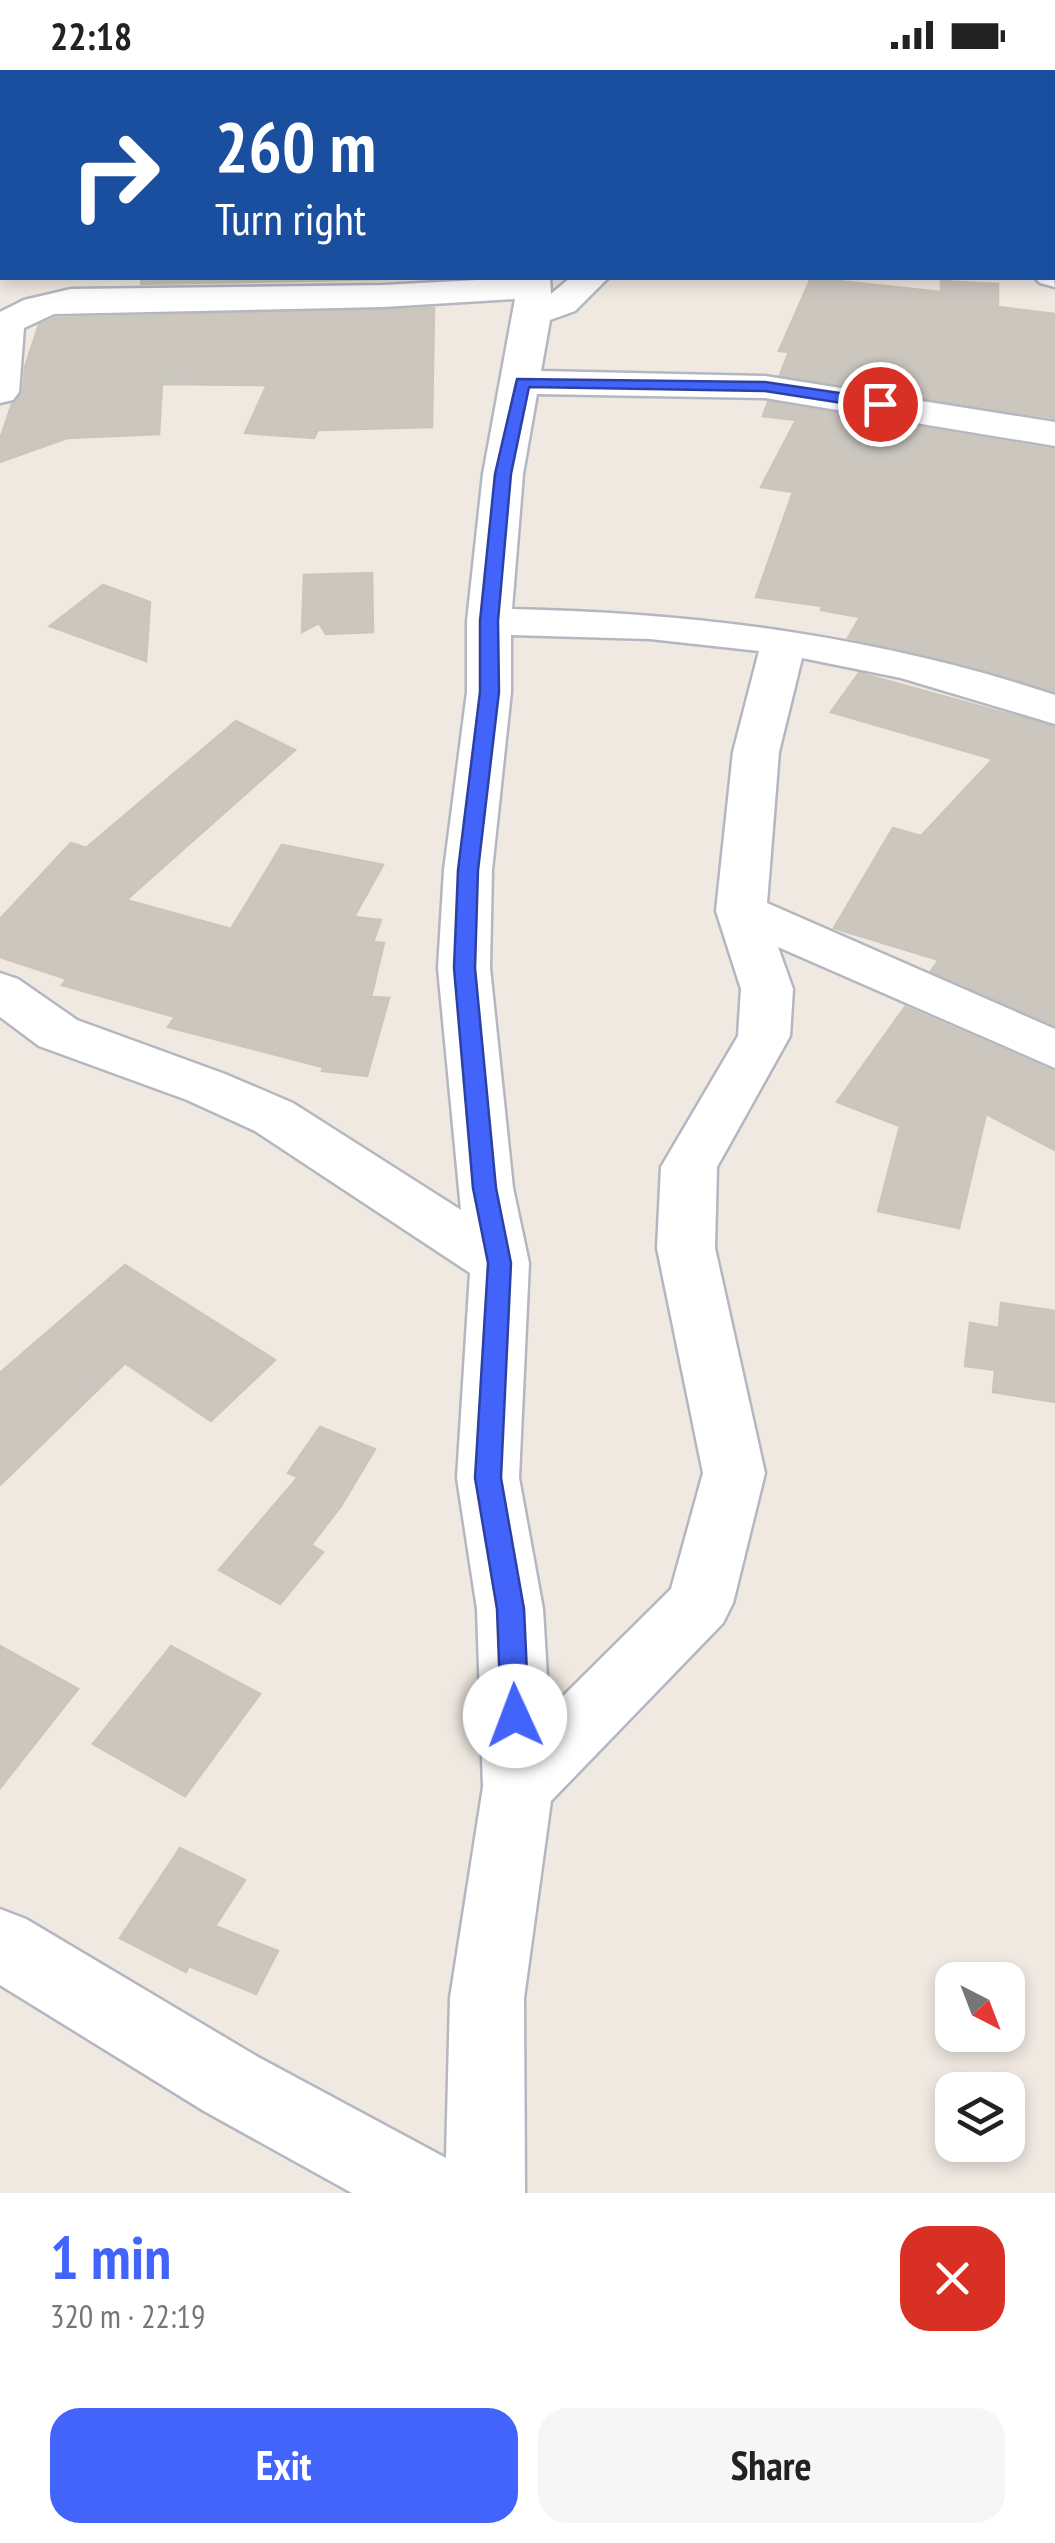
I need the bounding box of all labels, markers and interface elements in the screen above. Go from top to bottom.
text: 22:18 [50,11,132,60]
text: 260 m [215,101,376,191]
icon: right [50,110,180,240]
text: Turn right [215,189,366,247]
pin [838,362,923,447]
icon: arrive [853,377,908,432]
position arrow [463,1664,567,1768]
north arrow [935,1962,1025,2052]
map controls [935,1962,1025,2162]
button: layers [935,2072,1025,2162]
text: 1 min [50,2218,171,2296]
button: close [900,2226,1005,2331]
text: 320 m · 22:19 [50,2295,205,2337]
button: Exit [50,2408,518,2523]
button: Share [538,2408,1005,2523]

